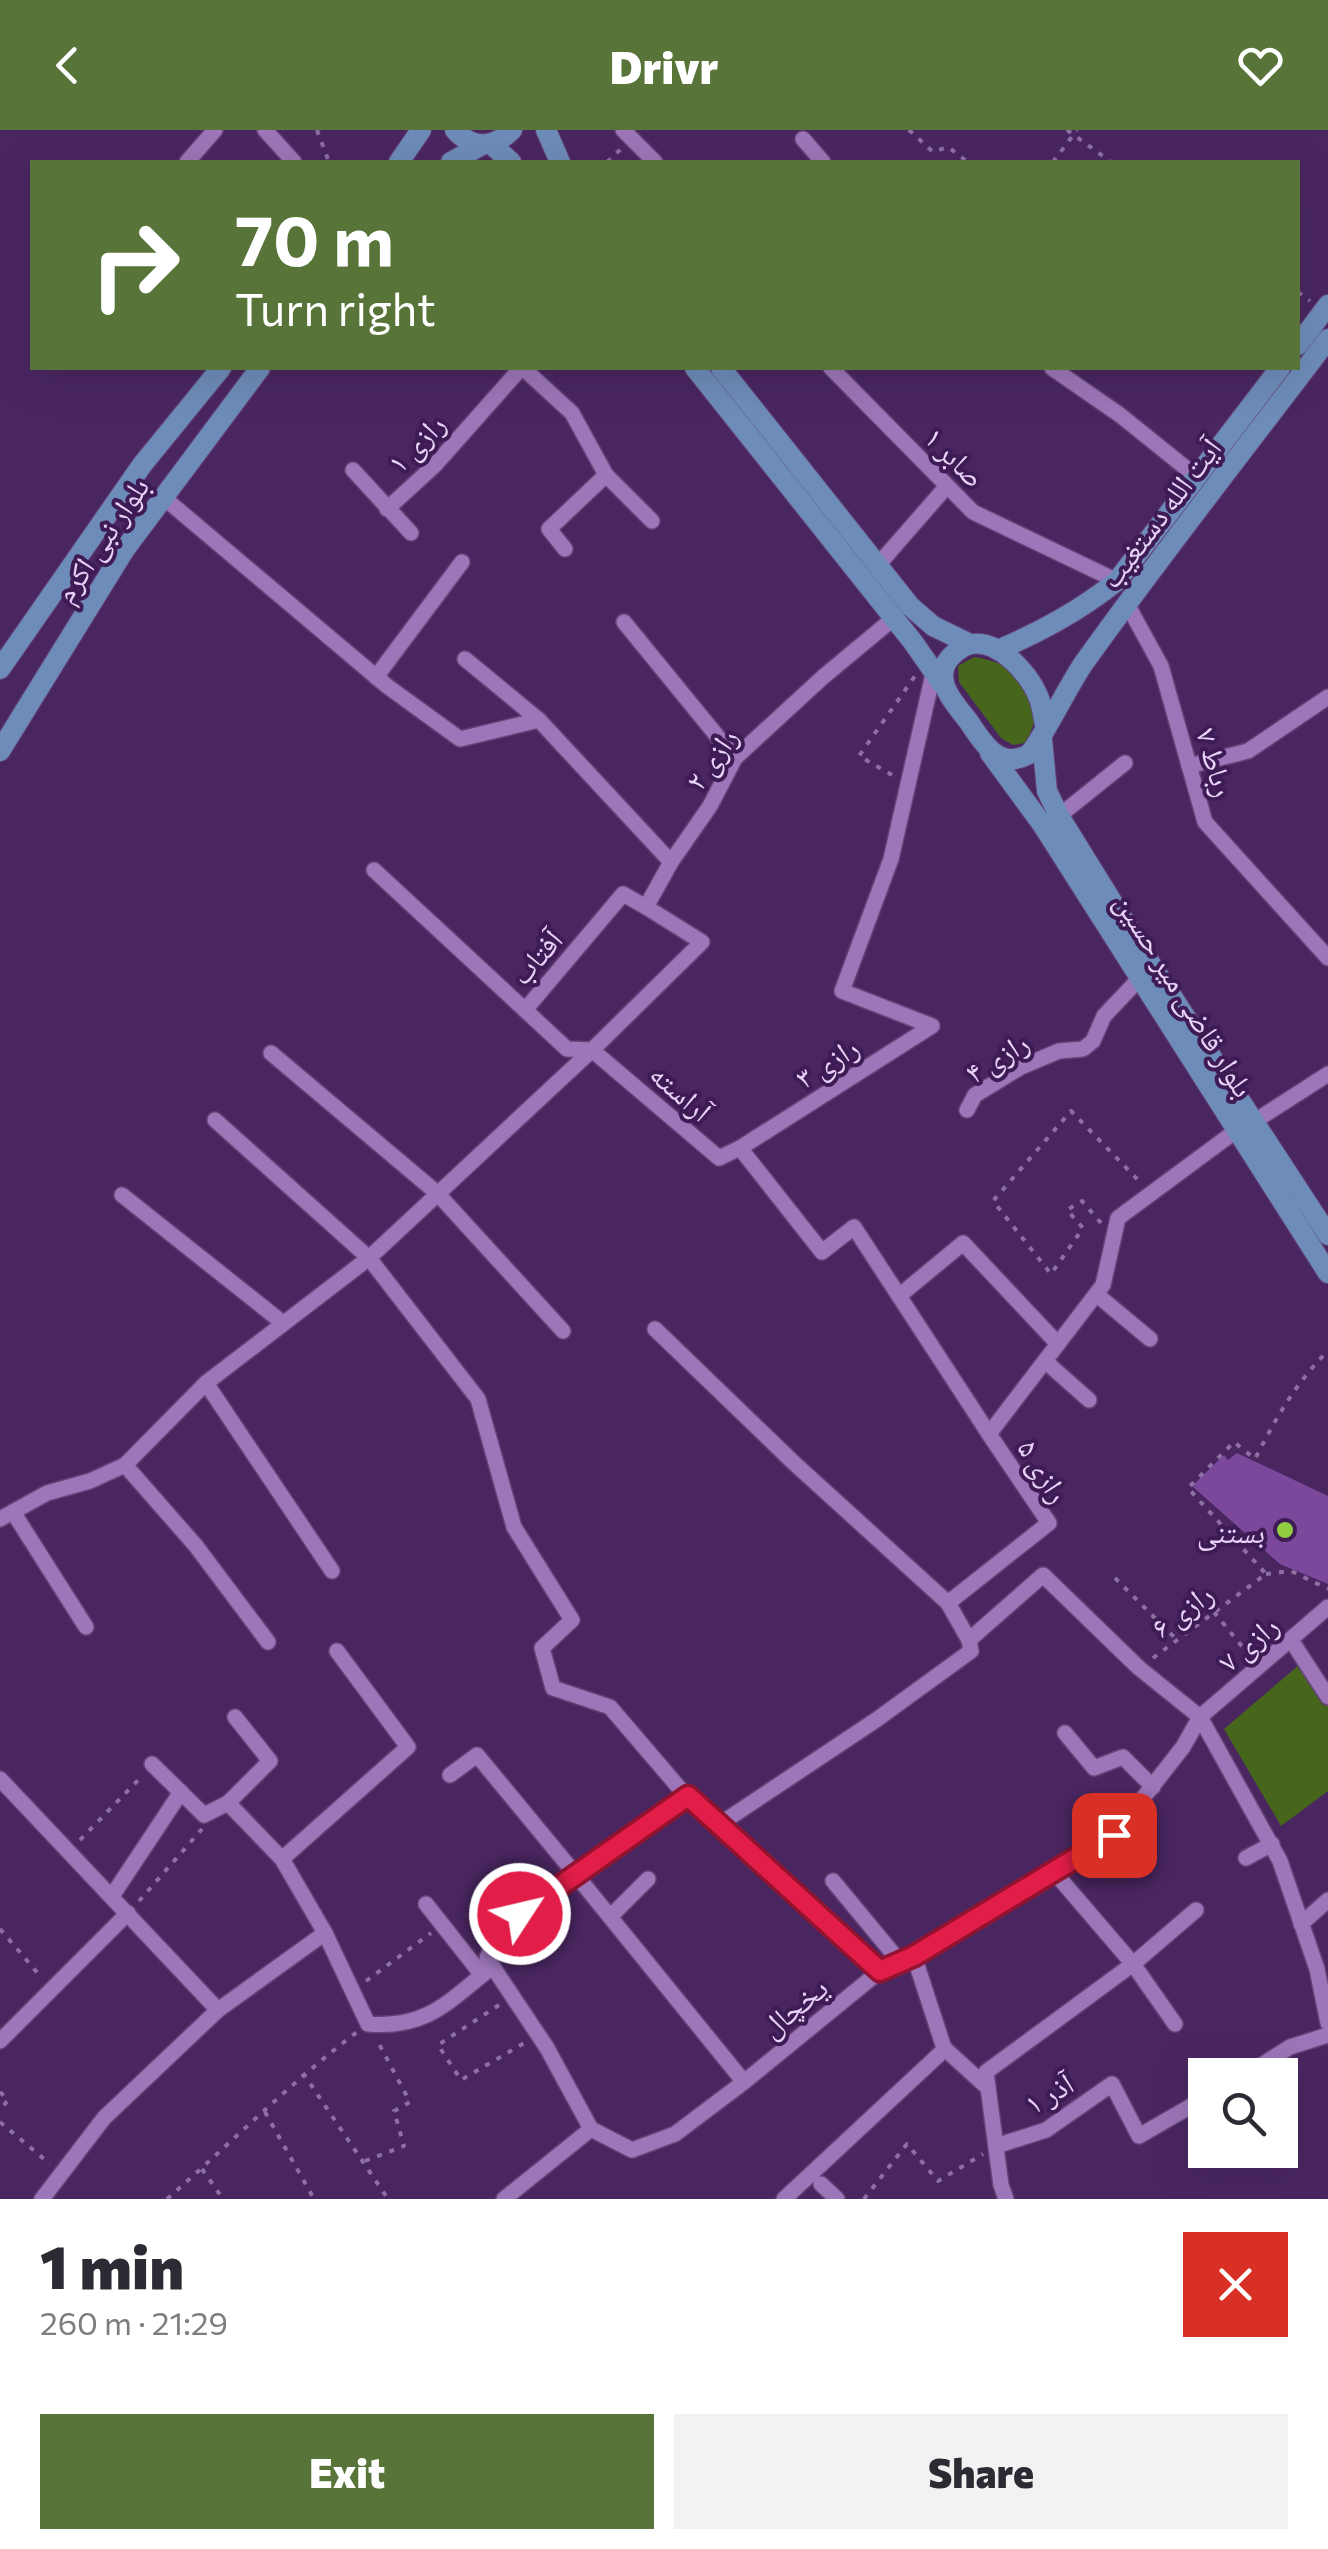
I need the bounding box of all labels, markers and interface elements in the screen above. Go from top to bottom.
icon: back [40,38,95,93]
text: Drivr [610,38,719,93]
icon: heart [1233,38,1288,93]
text: 70 m [235,195,394,280]
icon: right [70,200,200,330]
text: Turn right [235,280,436,335]
street label: رازی ۱ [378,405,453,481]
street label: صابر ۱ [917,418,994,495]
street label: آیت الله دستغیب [1091,428,1229,595]
street label: بلوار نبی اکرم [44,469,158,611]
street label: رازی ۲ [675,720,746,798]
street label: رباط ۷ [1189,723,1244,801]
street label: بلوار قاضی میر حسین [1107,885,1264,1104]
street label: آفتاب [501,920,571,992]
street label: رازی ۴ [957,1022,1036,1091]
street label: رازی ۳ [787,1027,866,1097]
street label: آراسته [643,1054,722,1129]
street label: رازی ۵ [1010,1431,1079,1510]
place label: بستنی [1197,1512,1265,1551]
marker: بستنی [1274,1519,1296,1541]
street label: رازی ۶ [1143,1574,1221,1646]
street label: رازی ۷ [1209,1606,1286,1680]
pin [1072,1793,1157,1878]
icon: arrive [1087,1808,1142,1863]
position arrow [468,1862,572,1966]
street label: یخچال [752,1968,835,2046]
map controls [1188,2058,1298,2168]
button: search [1188,2058,1298,2168]
street label: آذر ۱ [1017,2062,1080,2121]
text: 1 min [40,2228,184,2301]
button: close [1183,2232,1288,2337]
text: 260 m · 21:29 [40,2302,228,2342]
button: Exit [40,2414,654,2529]
button: Share [674,2414,1288,2529]

